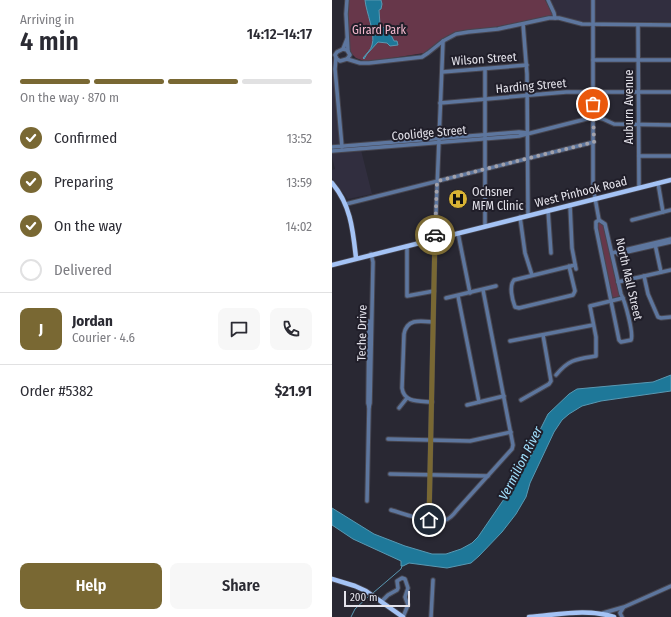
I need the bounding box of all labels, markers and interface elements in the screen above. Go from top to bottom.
text: Arriving in [20,12,74,27]
park label: Girard Park [352,23,406,37]
text: 14:12–14:17 [247,25,312,43]
text: 4 min [20,26,79,57]
street label: Wilson Street [451,50,517,68]
street label: Auburn Avenue [622,70,636,144]
street label: Harding Street [495,76,567,96]
pin [576,87,610,121]
text: On the way · 870 m [20,90,119,105]
icon: bag [582,93,604,115]
street label: Coolidge Street [391,123,467,143]
icon: check [20,127,42,149]
text: Confirmed [54,129,117,147]
text: 13:52 [287,131,312,146]
icon: check [20,171,42,193]
text: Preparing [54,173,113,191]
street label: West Pinhook Road [533,174,629,210]
text: 13:59 [286,175,312,190]
place label: Ochsner MFM Clinic [472,185,524,213]
hospital icon: Ochsner MFM Clinic [447,188,469,210]
icon: check [20,215,42,237]
courier [415,215,455,255]
text: On the way [54,217,122,235]
text: 14:02 [286,219,312,234]
icon: car [424,224,446,246]
street label: North Mall Street [613,237,645,321]
text: Delivered [54,261,112,279]
street label: Teche Drive [355,305,369,361]
button: chat [218,308,260,350]
button: phone [270,308,312,350]
text: Jordan [72,312,113,330]
text: J [39,320,43,338]
text: Courier · 4.6 [72,330,135,345]
text: Order #5382 [20,382,93,400]
text: $21.91 [275,382,312,400]
water label: Vermilion River [496,424,546,502]
pin [412,503,446,537]
icon: home [418,509,440,531]
button: Help [20,563,162,609]
button: Share [170,563,312,609]
scale bar [344,589,410,608]
text: 200 m [350,591,377,604]

